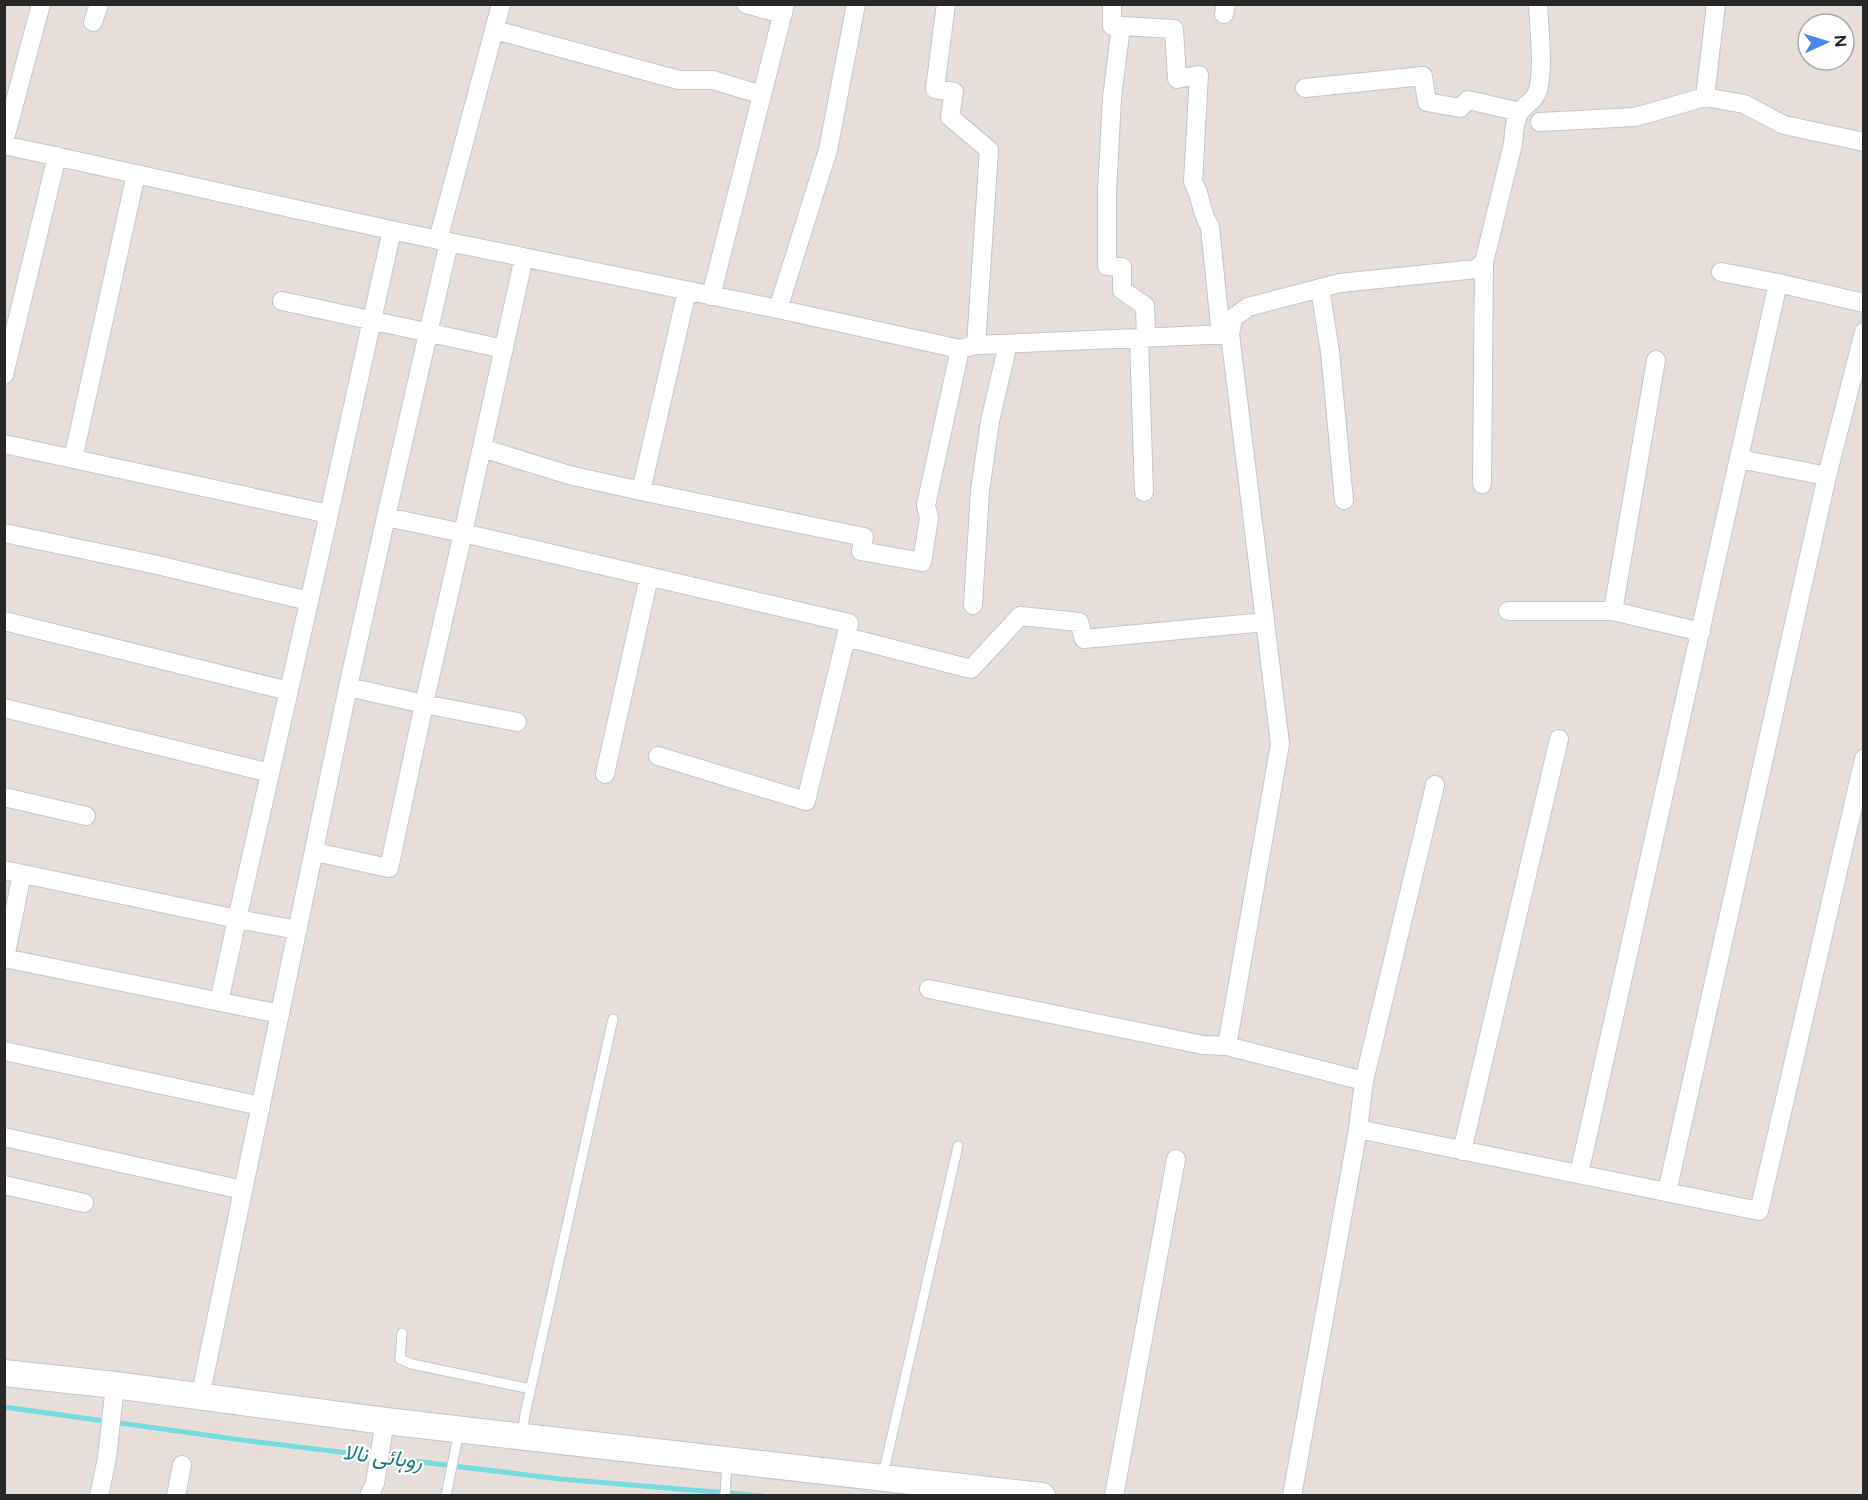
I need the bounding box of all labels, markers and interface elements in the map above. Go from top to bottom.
north arrow [1796,12,1856,72]
text: N [1831,34,1850,48]
water label: روہائی نالا [341,1438,425,1476]

